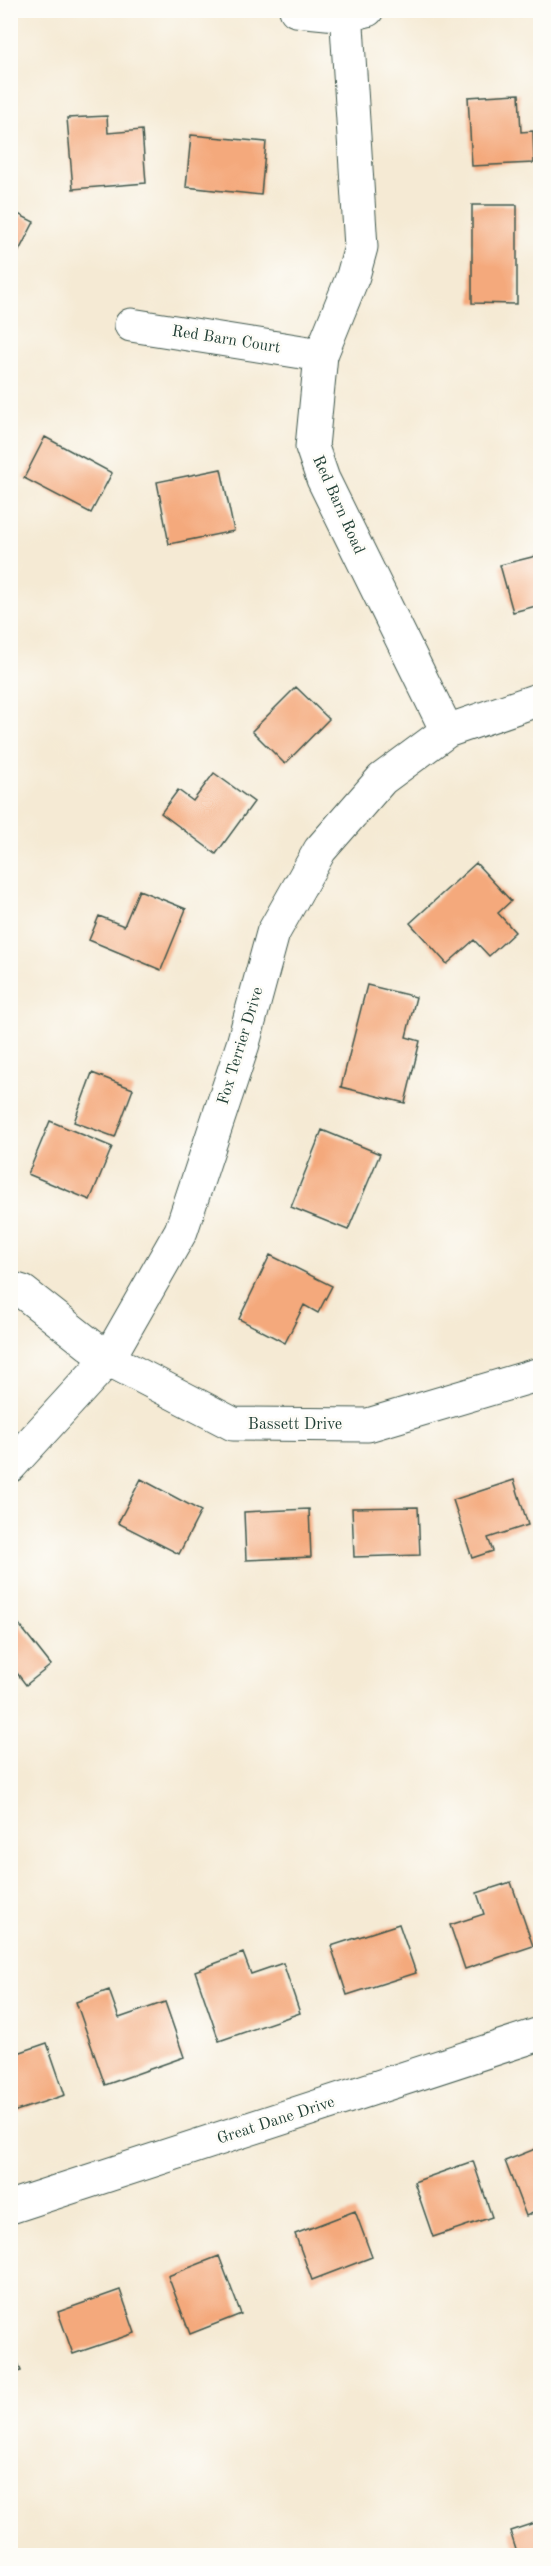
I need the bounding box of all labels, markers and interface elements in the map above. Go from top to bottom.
street label: Red Barn Court [171,324,282,357]
street label: Red Barn Road [309,453,367,557]
street label: Fox Terrier Drive [216,985,266,1107]
street label: Bassett Drive [248,1417,342,1433]
street label: Great Dane Drive [215,2094,337,2148]

